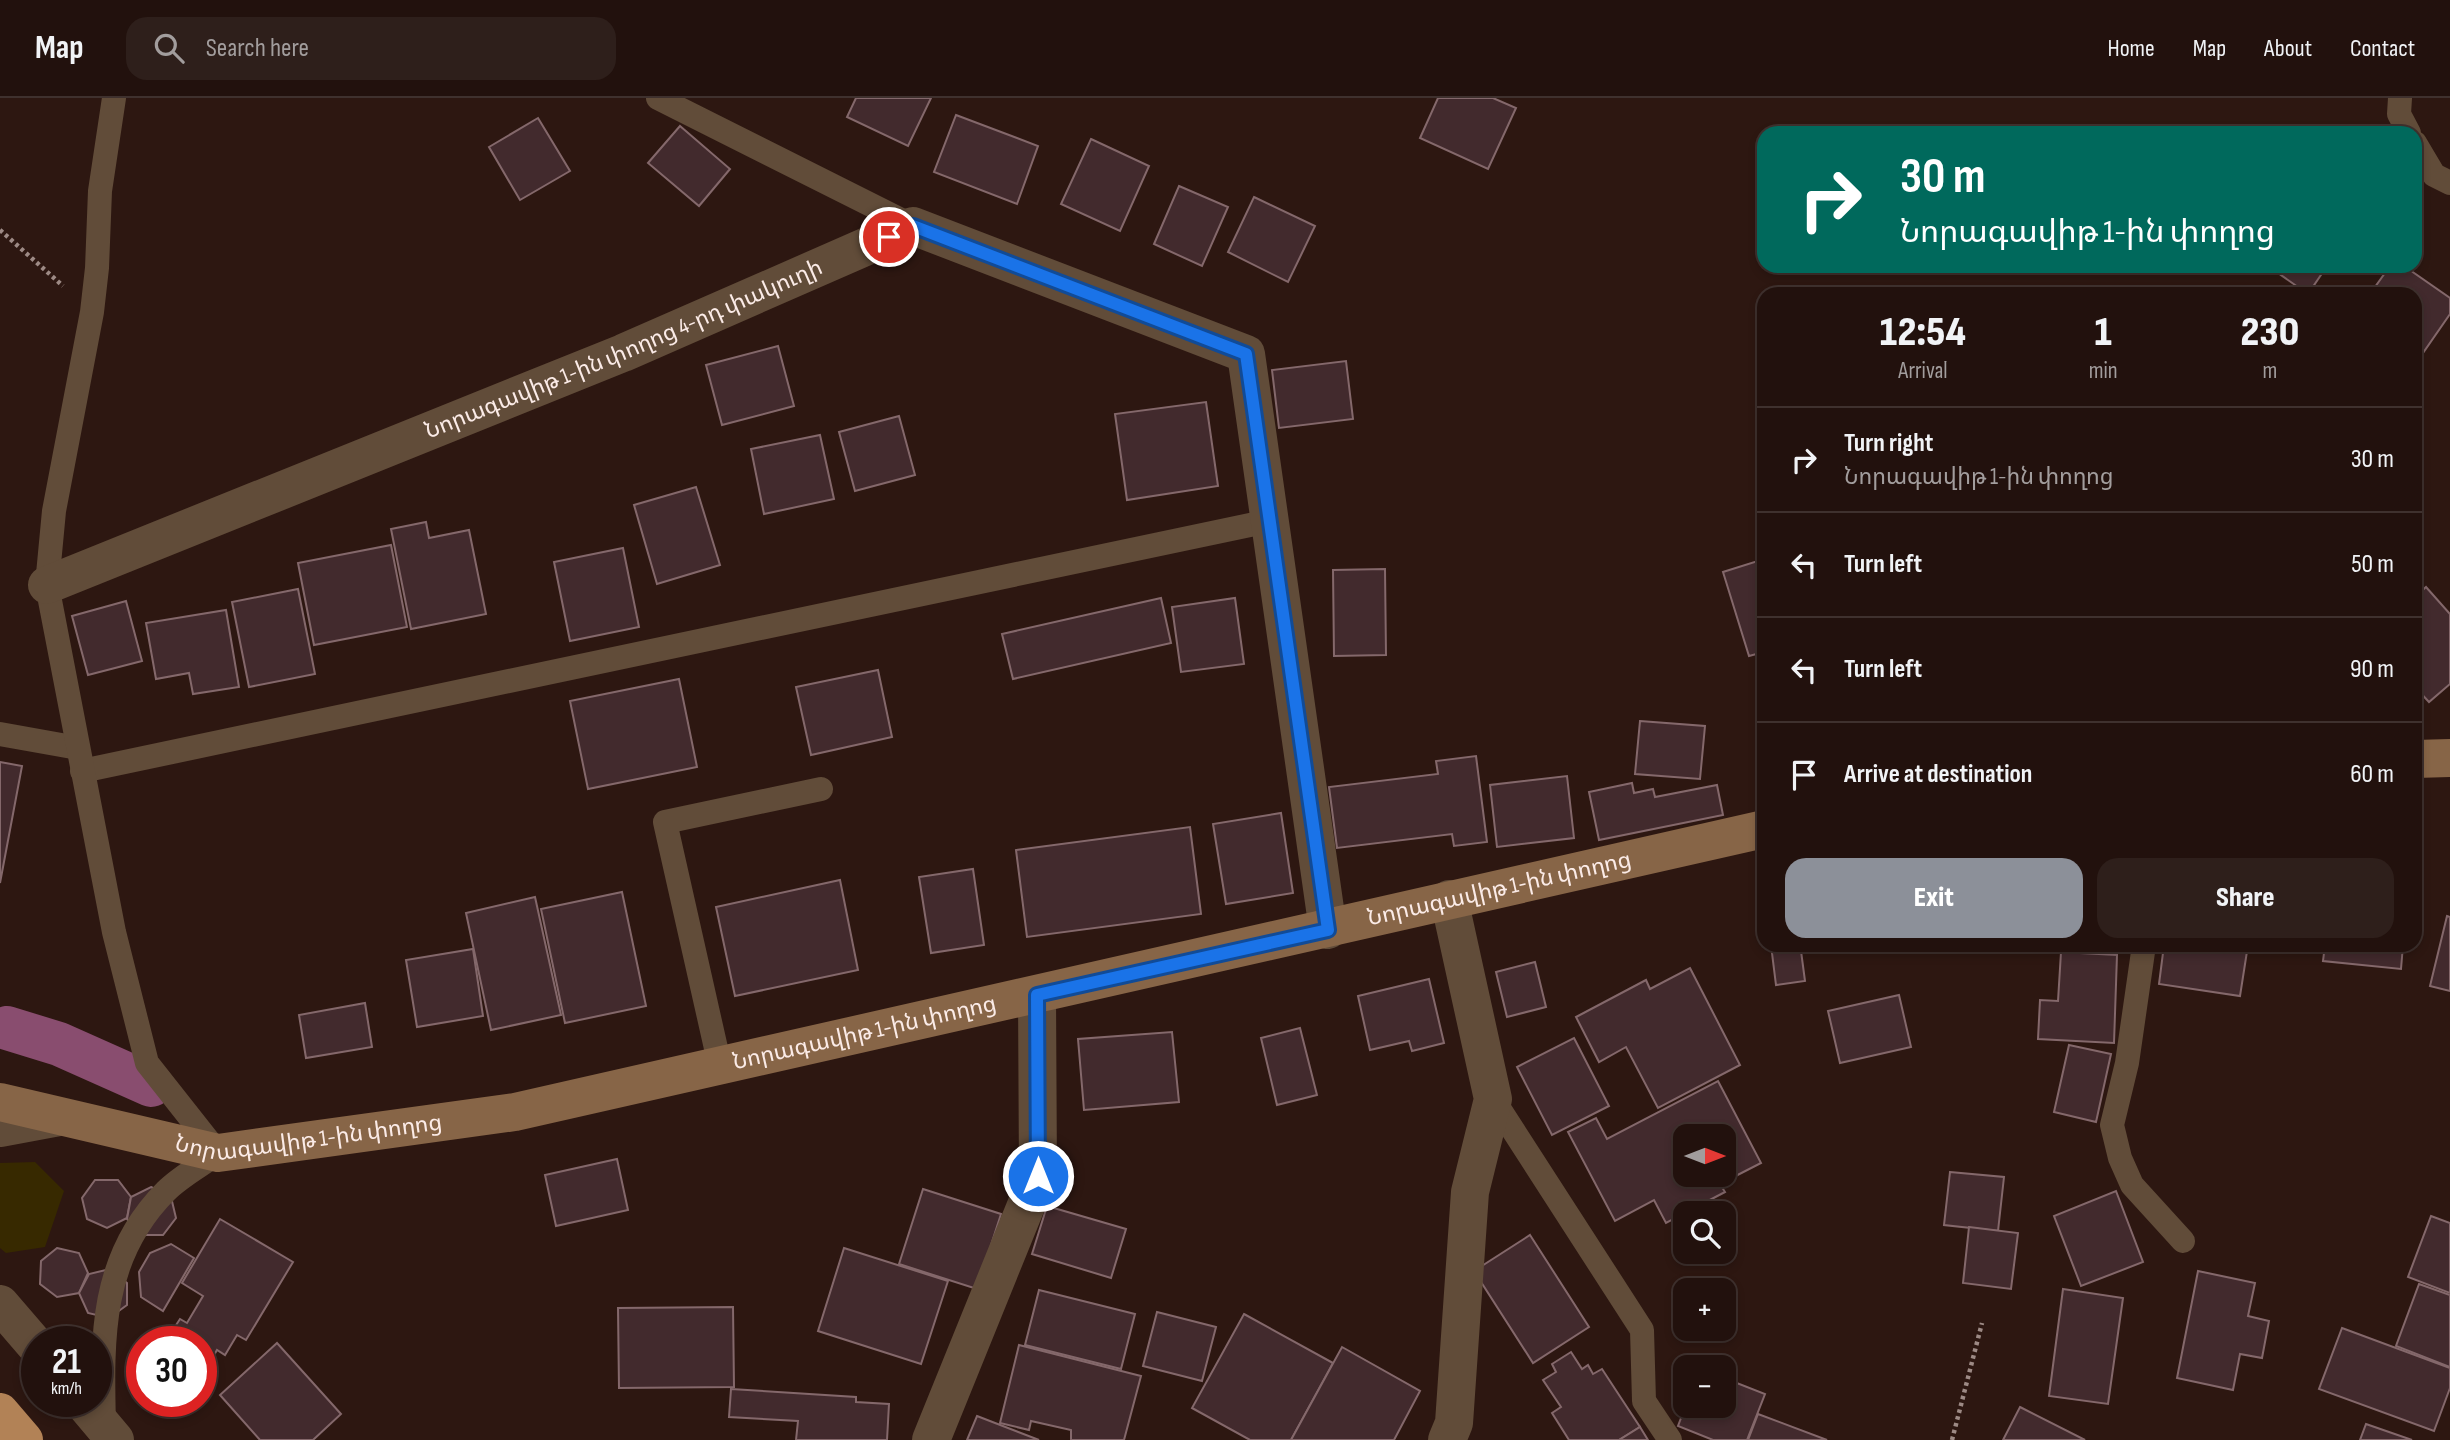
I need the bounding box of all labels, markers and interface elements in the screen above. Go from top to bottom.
search box [126,17,616,80]
text: Map [35,28,84,68]
icon: search [150,29,188,67]
text: Search here [206,33,309,64]
text: Home [2107,34,2155,63]
text: Map [2193,34,2226,63]
text: About [2264,34,2312,63]
text: Contact [2350,34,2415,63]
text: 30 m [1900,148,1985,207]
icon: right [1785,154,1876,245]
pin [859,207,919,267]
text: Նորագավիթ 1-ին փողոց [1900,213,2275,252]
icon: arrive [870,218,908,256]
street label: Նորագավիթ 1-ին փողոց 4-րդ փակուղի [421,253,827,445]
text: 12:54 [1880,307,1966,358]
text: 1 [2095,307,2112,358]
text: 230 [2240,307,2299,358]
text: Arrival [1898,357,1948,385]
text: min [2089,357,2118,385]
text: m [2262,357,2277,385]
text: Turn right [1844,428,1933,459]
icon: right [1785,441,1823,479]
text: 30 m [2351,444,2394,475]
text: Նորագավիթ 1-ին փողոց [1844,463,2114,491]
icon: left [1785,546,1823,584]
text: Turn left [1844,549,1922,580]
text: 50 m [2351,549,2394,580]
icon: left [1785,651,1823,689]
text: Turn left [1844,654,1922,685]
text: 90 m [2350,654,2394,685]
icon: arrive [1785,756,1823,794]
text: Arrive at destination [1844,759,2032,790]
text: 60 m [2350,759,2394,790]
street label: Նորագավիթ 1-ին փողոց [1365,846,1634,932]
button: Exit [1785,858,2083,938]
button: Share [2097,858,2394,938]
street label: Նորագավիթ 1-ին փողոց [730,989,999,1076]
street label: Նորագավիթ 1-ին փողոց [172,1108,444,1167]
north arrow [1673,1124,1736,1186]
map controls [1673,1124,1736,1418]
position arrow [1001,1139,1075,1213]
button: search [1673,1201,1736,1264]
button: + [1673,1278,1736,1341]
speed limit sign: 30 [126,1326,217,1417]
text: 21 [52,1341,81,1384]
button: − [1673,1355,1736,1418]
text: km/h [51,1378,82,1399]

